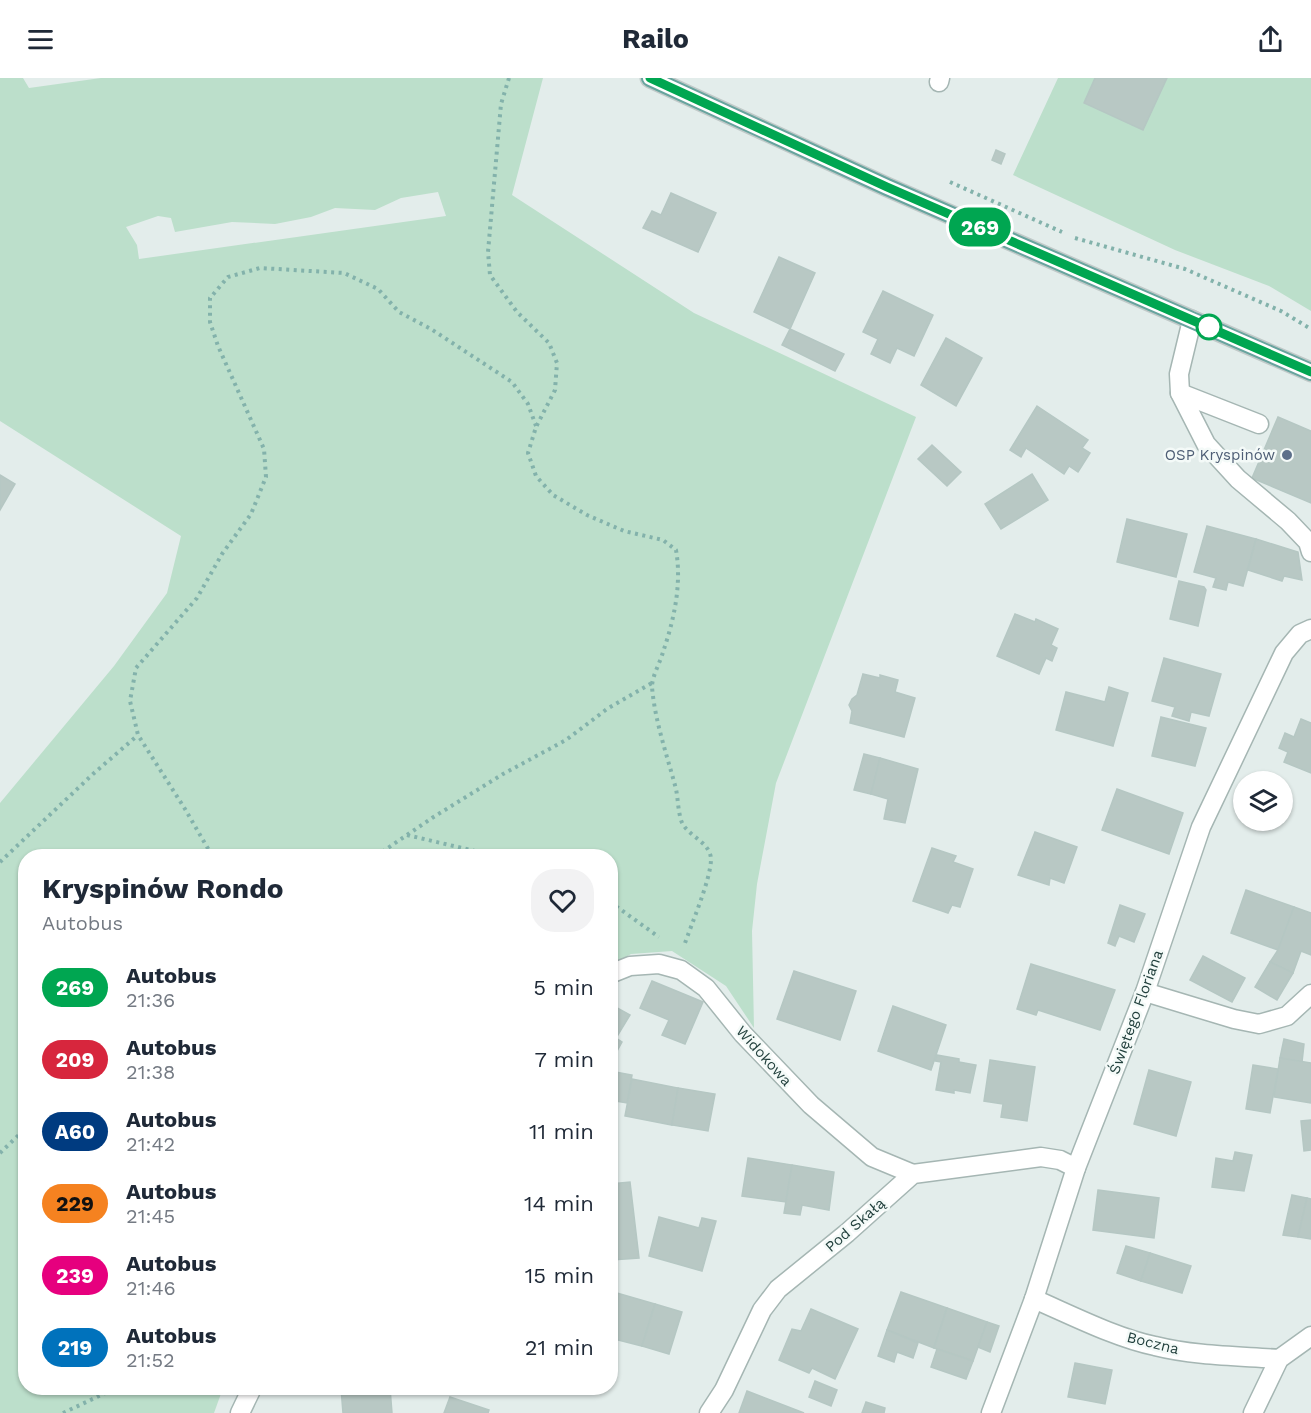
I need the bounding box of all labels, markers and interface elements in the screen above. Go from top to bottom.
icon: menu [24,23,57,56]
text: Railo [622,23,689,55]
icon: share [1254,23,1287,56]
line badge: 269 [946,208,1014,246]
text: 269 [961,215,999,240]
unlabelled marker [1196,314,1222,340]
place label: OSP Kryspinów [1165,446,1275,464]
marker: OSP Kryspinów [1280,448,1294,462]
map controls [1233,771,1293,831]
button: layers [1233,771,1293,831]
button: heart [531,869,594,932]
text: Kryspinów Rondo [42,872,284,905]
text: Autobus [42,911,123,935]
street label: Świętego Floriana [1104,947,1167,1077]
text: Autobus [126,963,216,988]
text: 269 [56,975,94,1000]
text: 5 min [533,975,594,1000]
text: 21:36 [126,988,175,1012]
street label: Widokowa [732,1022,796,1090]
text: Autobus [126,1035,216,1060]
text: 209 [56,1047,94,1072]
text: 7 min [534,1047,594,1072]
text: 21:38 [126,1060,175,1084]
text: Autobus [126,1107,216,1132]
text: A60 [55,1119,95,1144]
text: 11 min [529,1119,594,1144]
text: 21:42 [126,1132,175,1156]
text: Autobus [126,1179,216,1204]
text: 229 [56,1191,94,1216]
text: 14 min [524,1191,594,1216]
street label: Pod Skałą [822,1194,889,1256]
text: 21:45 [126,1204,175,1228]
text: Autobus [126,1251,216,1276]
text: 239 [56,1263,94,1288]
text: 15 min [525,1263,594,1288]
text: 21:46 [126,1276,176,1300]
text: Autobus [126,1323,216,1348]
street label: Boczna [1125,1328,1181,1358]
text: 219 [58,1335,92,1360]
text: 21 min [525,1335,594,1360]
text: 21:52 [126,1348,175,1372]

